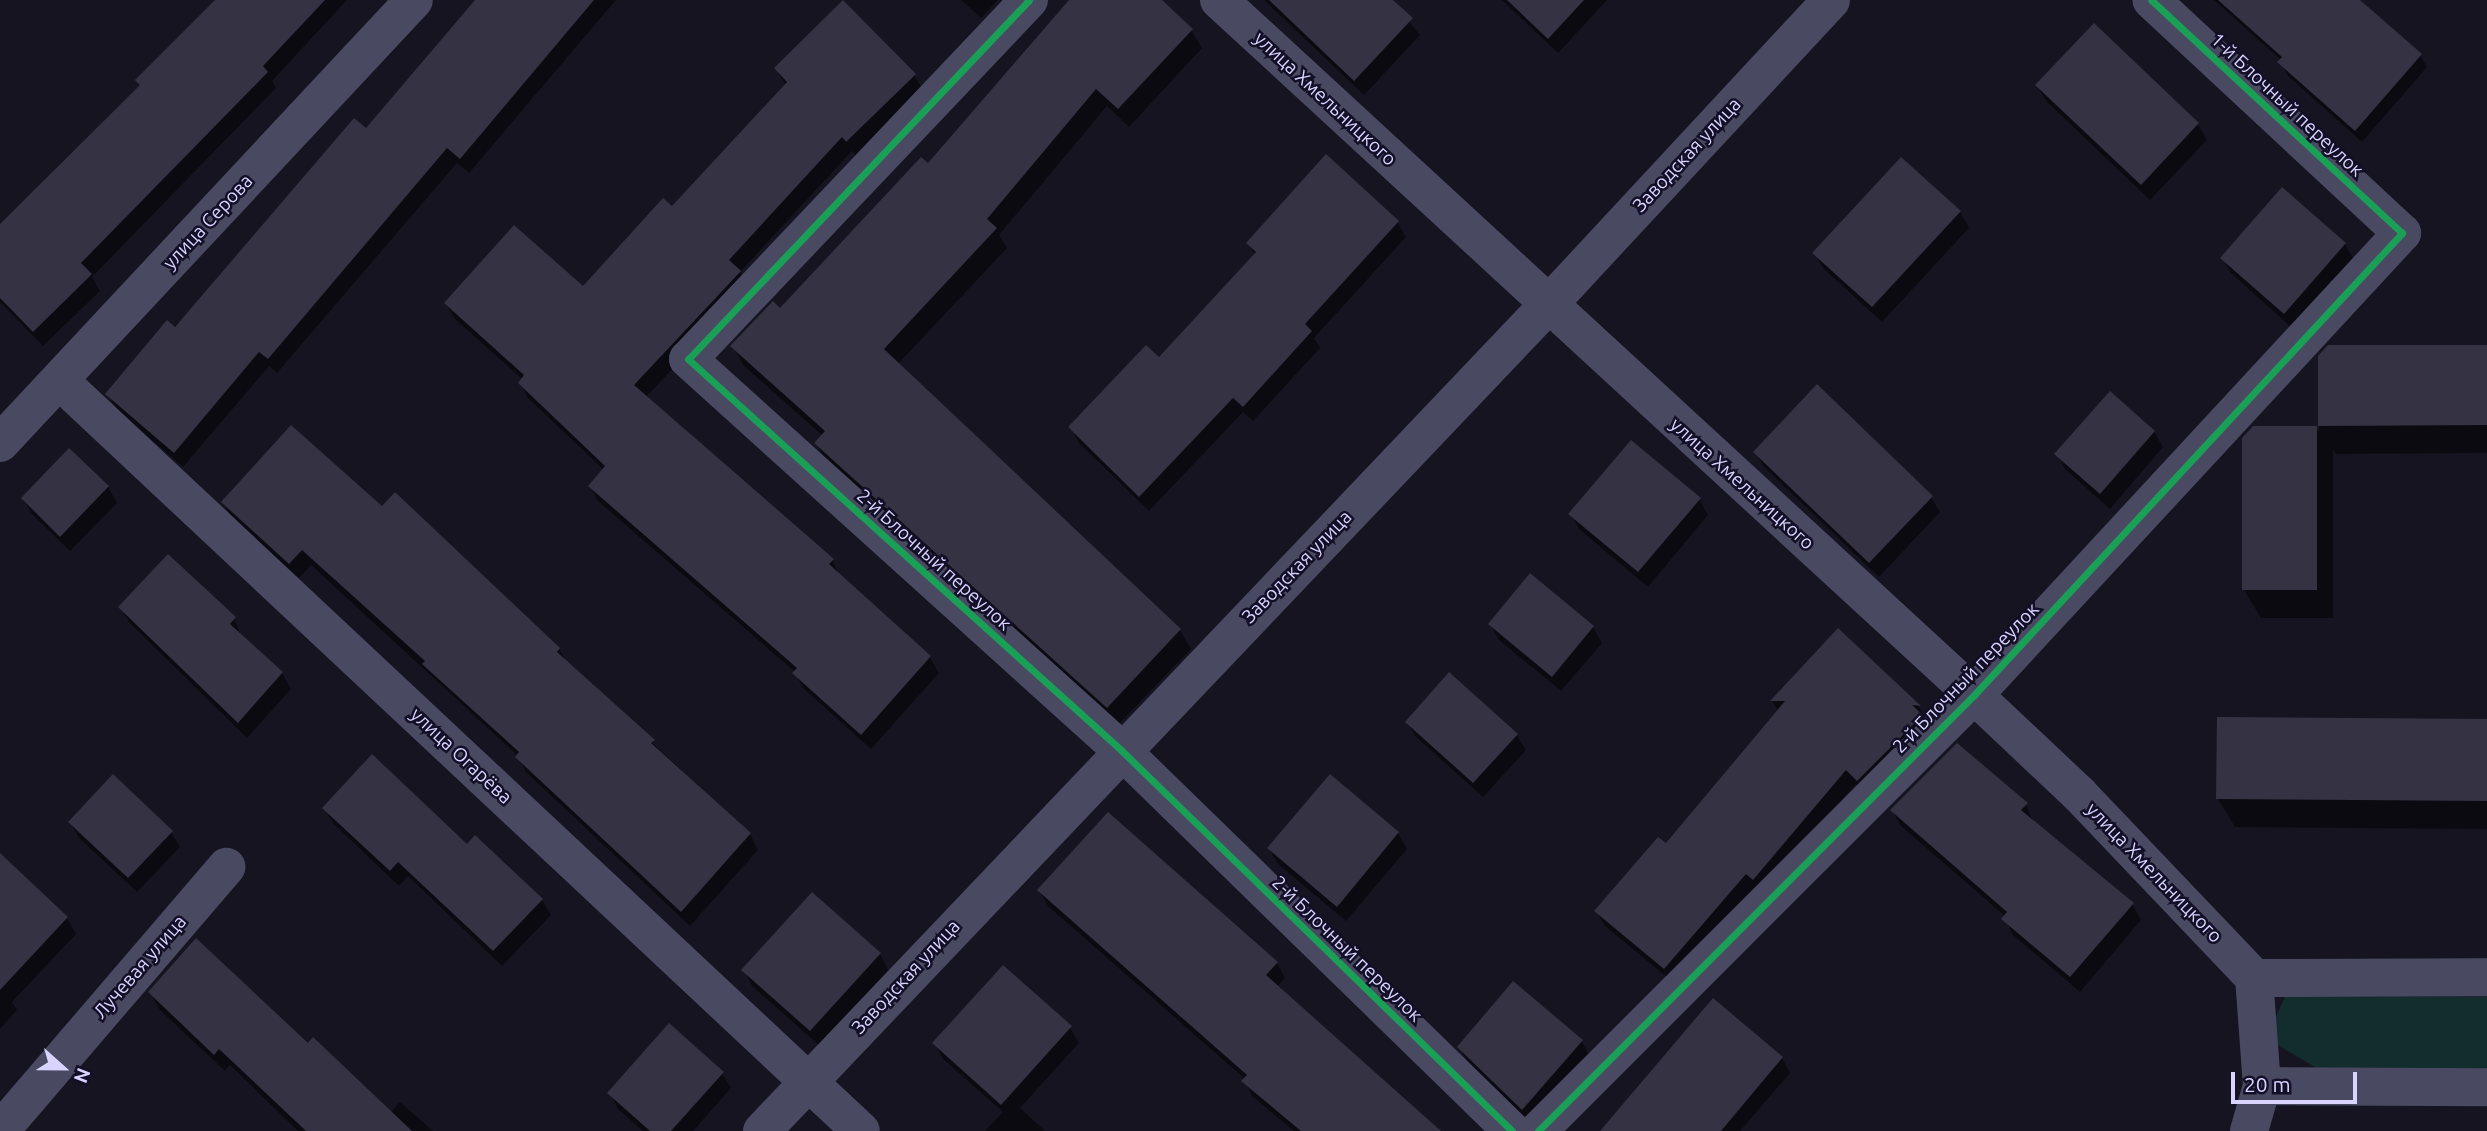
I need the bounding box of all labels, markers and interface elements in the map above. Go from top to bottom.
street label: улица Хмельницкого [1249,27,1401,171]
street label: 1-й Блочный переулок [2206,28,2368,182]
street label: Заводская улица [1628,93,1746,217]
street label: улица Серова [158,170,258,274]
street label: улица Хмельницкого [1665,413,1819,555]
street label: 2-й Блочный переулок [852,484,1016,636]
street label: Заводская улица [1237,506,1357,628]
street label: 2-й Блочный переулок [1888,598,2044,758]
street label: улица Огарёва [406,703,516,809]
street label: улица Хмельницкого [2081,798,2227,948]
street label: 2-й Блочный переулок [1267,871,1427,1027]
street label: Лучевая улица [89,911,191,1023]
street label: Заводская улица [847,915,965,1039]
north arrow [28,1033,98,1103]
scale bar [2235,1058,2361,1102]
text: N [70,1065,95,1086]
text: 20 m [2244,1072,2291,1096]

